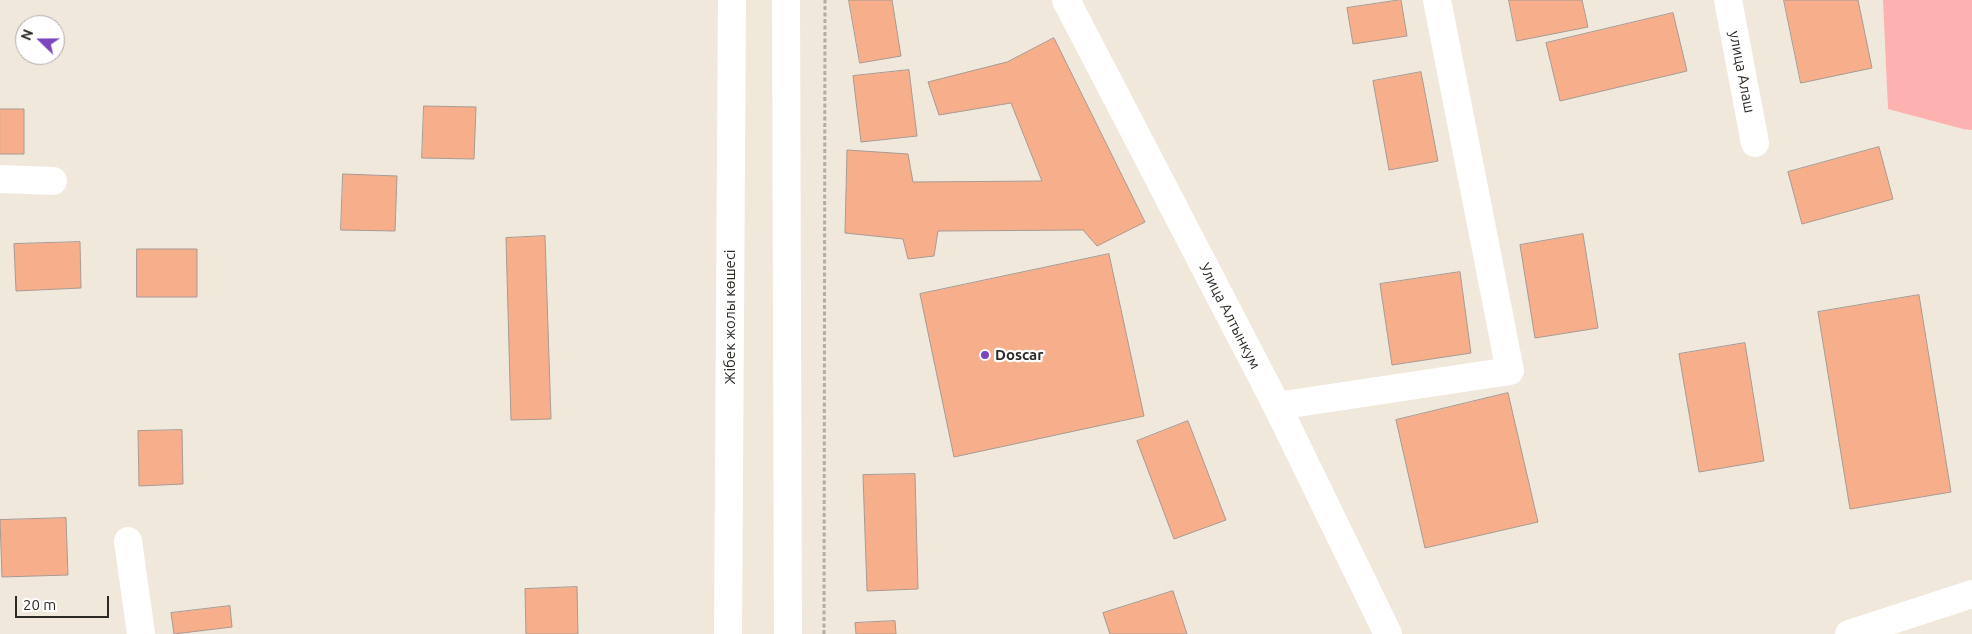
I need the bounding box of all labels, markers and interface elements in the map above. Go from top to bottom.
north arrow [15,15,65,65]
text: N [18,27,36,43]
street label: улица Алаш [1725,29,1759,115]
street label: Жібек жолы көшесі [721,249,739,385]
street label: Улица Алтынкум [1196,260,1264,372]
place label: Doscar [995,346,1043,364]
marker: Doscar [979,349,991,361]
scale bar [18,586,111,618]
text: 20 m [23,596,56,613]

